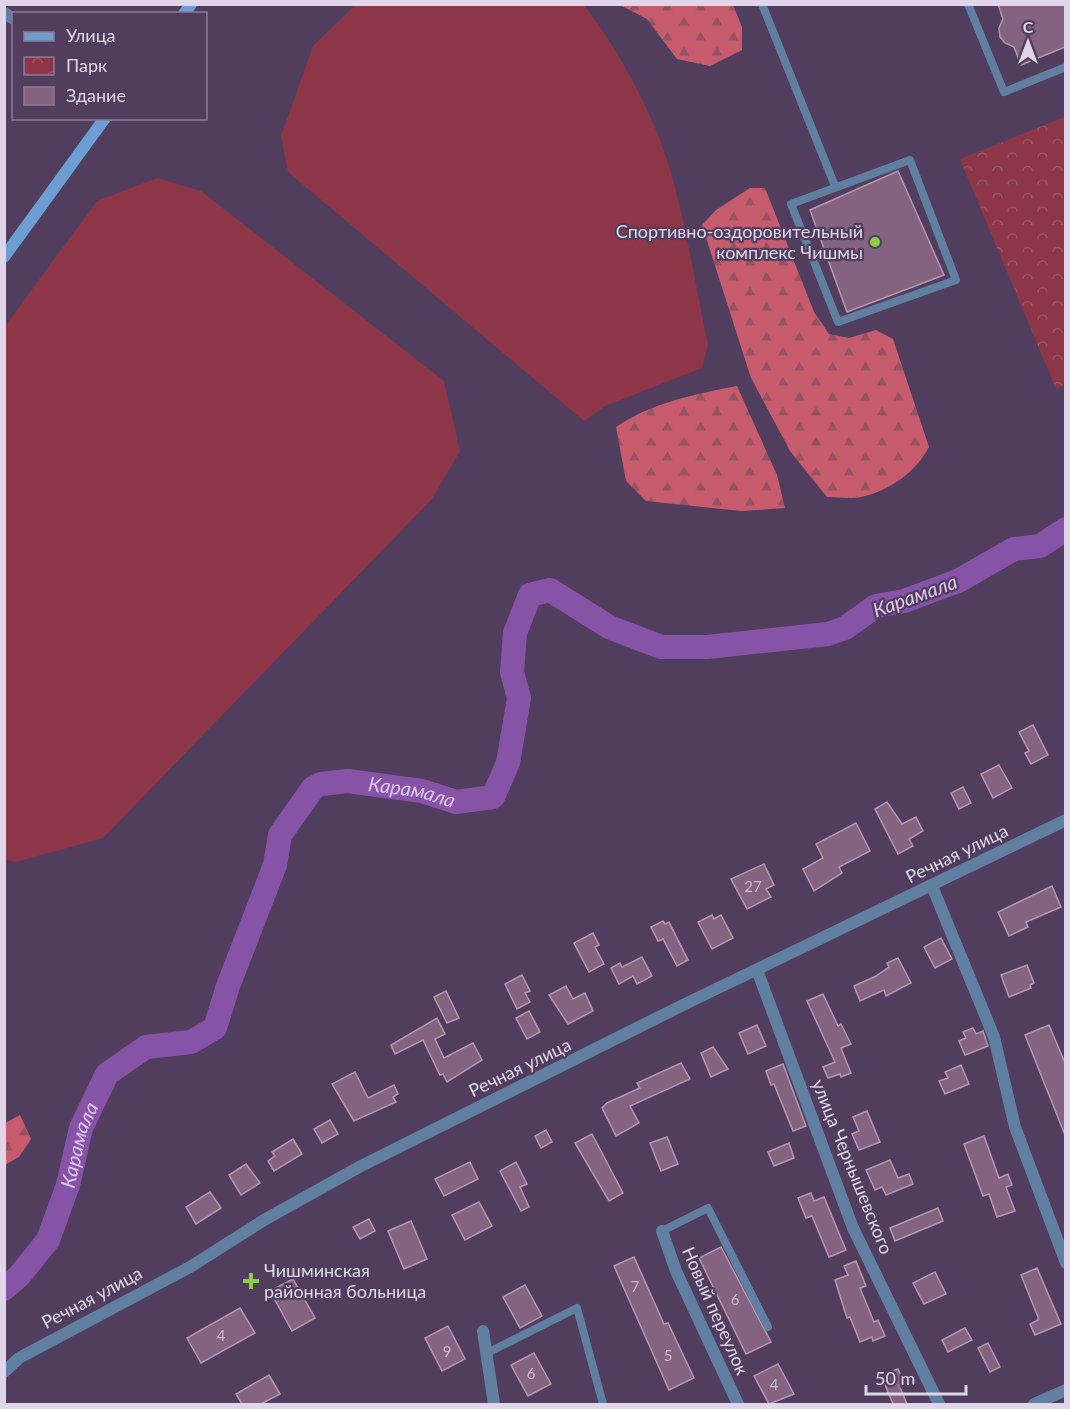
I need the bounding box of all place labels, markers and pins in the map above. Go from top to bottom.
place label: Спортивно-оздоровительный комплекс Чишмы [616,220,863,263]
marker: Спортивно-оздоровительный комплекс Чишмы [868,235,882,249]
place label: Чишминская районная больница [264,1259,426,1302]
marker: Чишминская районная больница [242,1272,260,1290]

